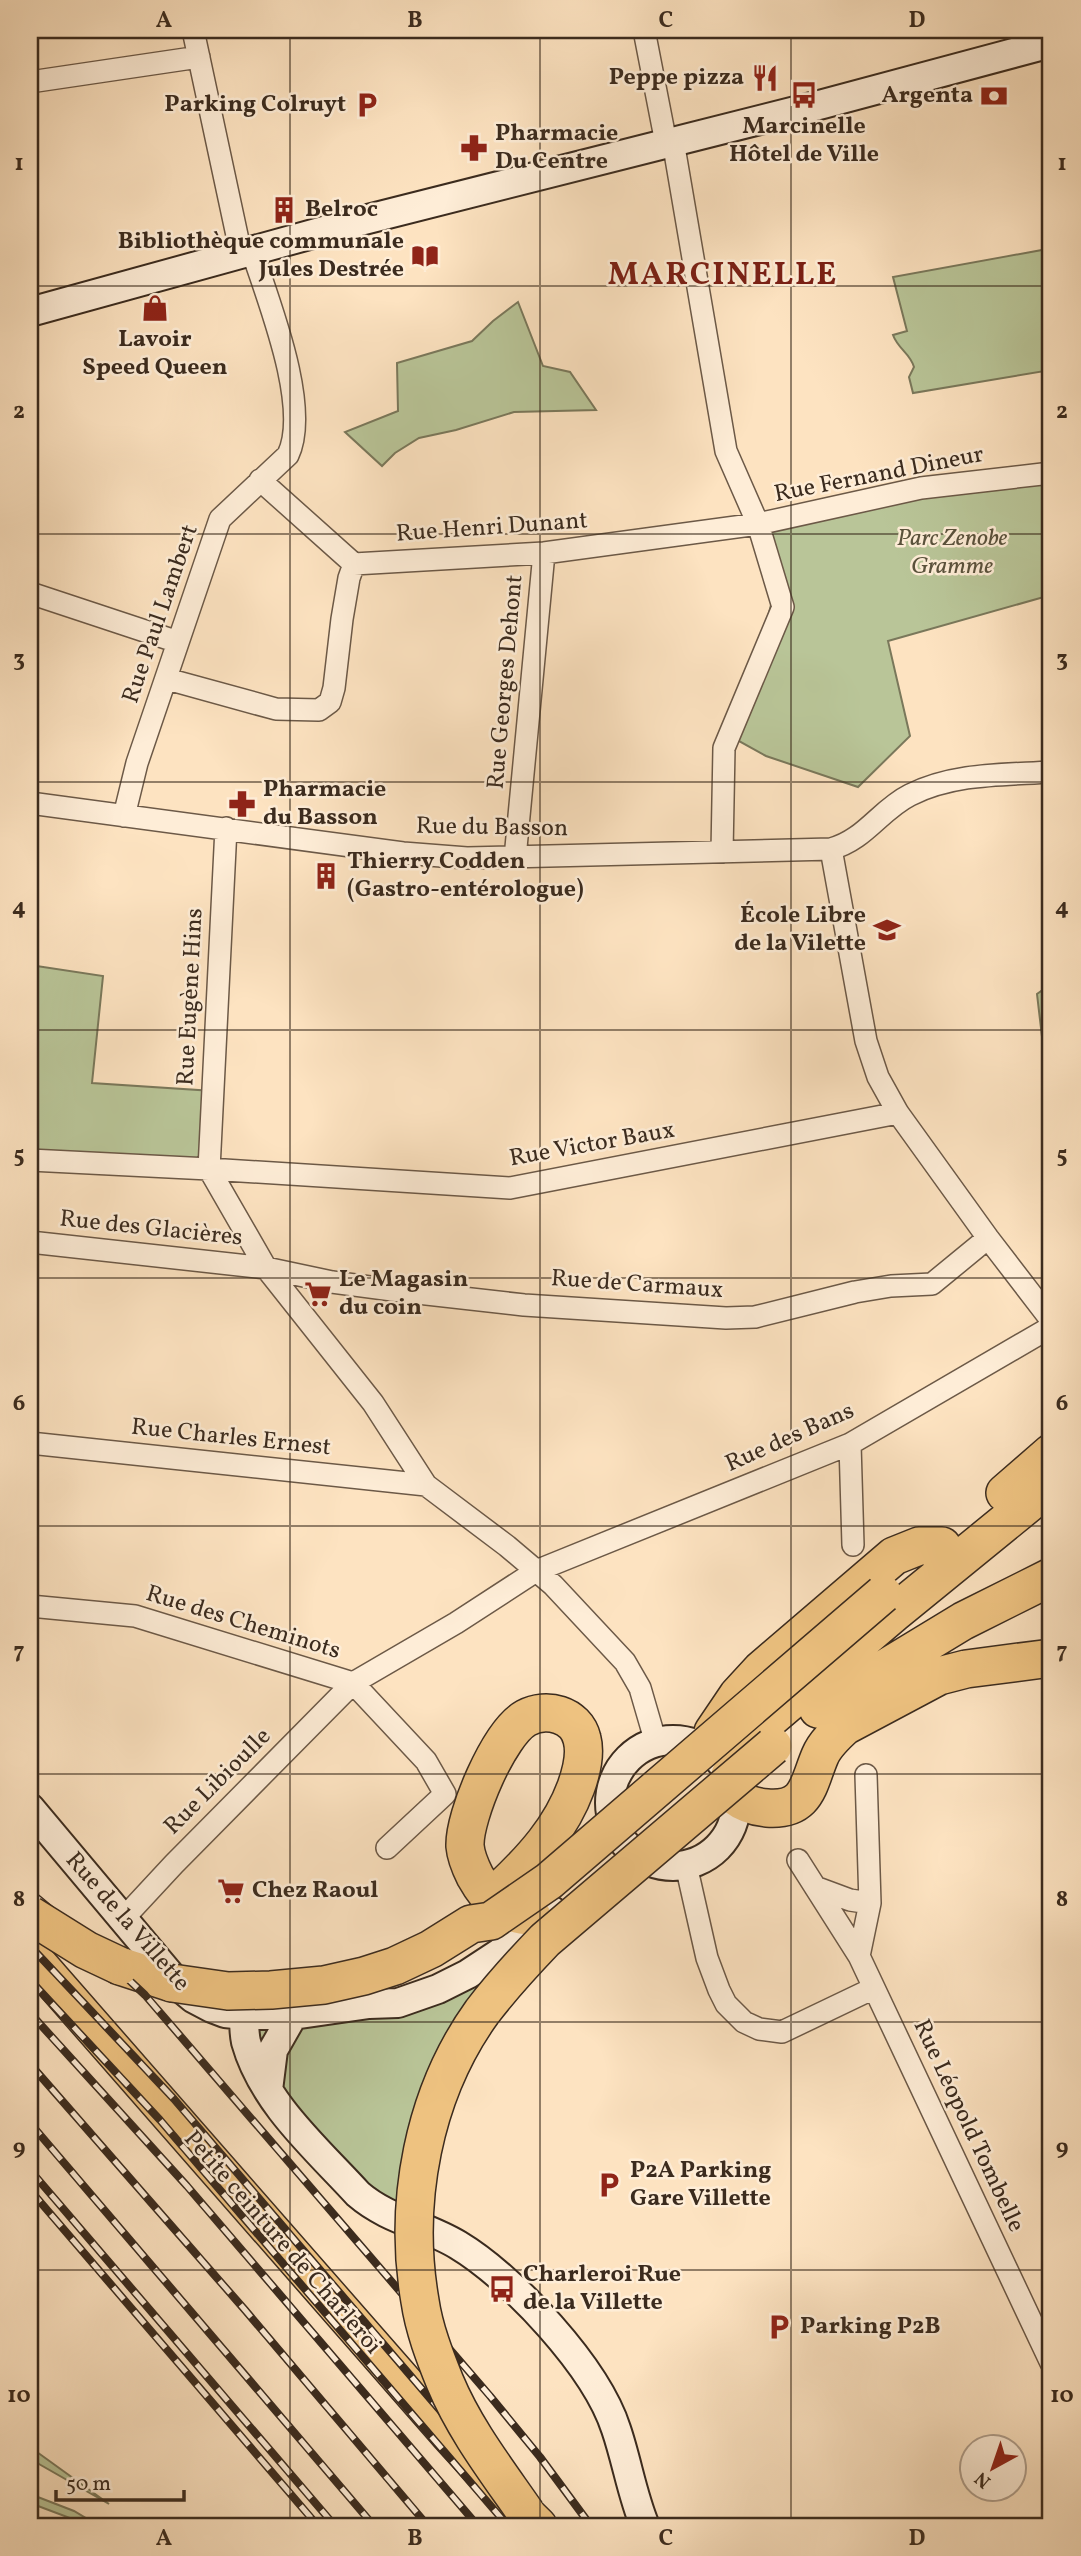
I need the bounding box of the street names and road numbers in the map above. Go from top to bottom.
street label: Rue Fernand Dineur [771,438,987,512]
street label: Rue Henri Dunant [395,504,589,552]
street label: Rue Paul Lambert [114,520,208,708]
street label: Rue Georges Dehont [480,573,532,791]
street label: Rue du Basson [415,810,569,846]
street label: Rue Eugène Hins [169,907,213,1087]
street label: Rue Victor Baux [507,1114,677,1176]
street label: Rue des Glacières [58,1202,244,1256]
street label: Rue de Carmaux [550,1262,724,1308]
street label: Rue des Bans [720,1394,860,1482]
street label: Rue Charles Ernest [129,1411,333,1465]
street label: Rue des Cheminots [142,1577,344,1669]
street label: Rue Libioulle [157,1721,279,1843]
street label: Rue de la Villette [57,1845,197,1999]
street label: Rue Léopold Tombelle [904,2014,1032,2238]
street label: Petite ceinture de Charleroi [175,2124,389,2362]

